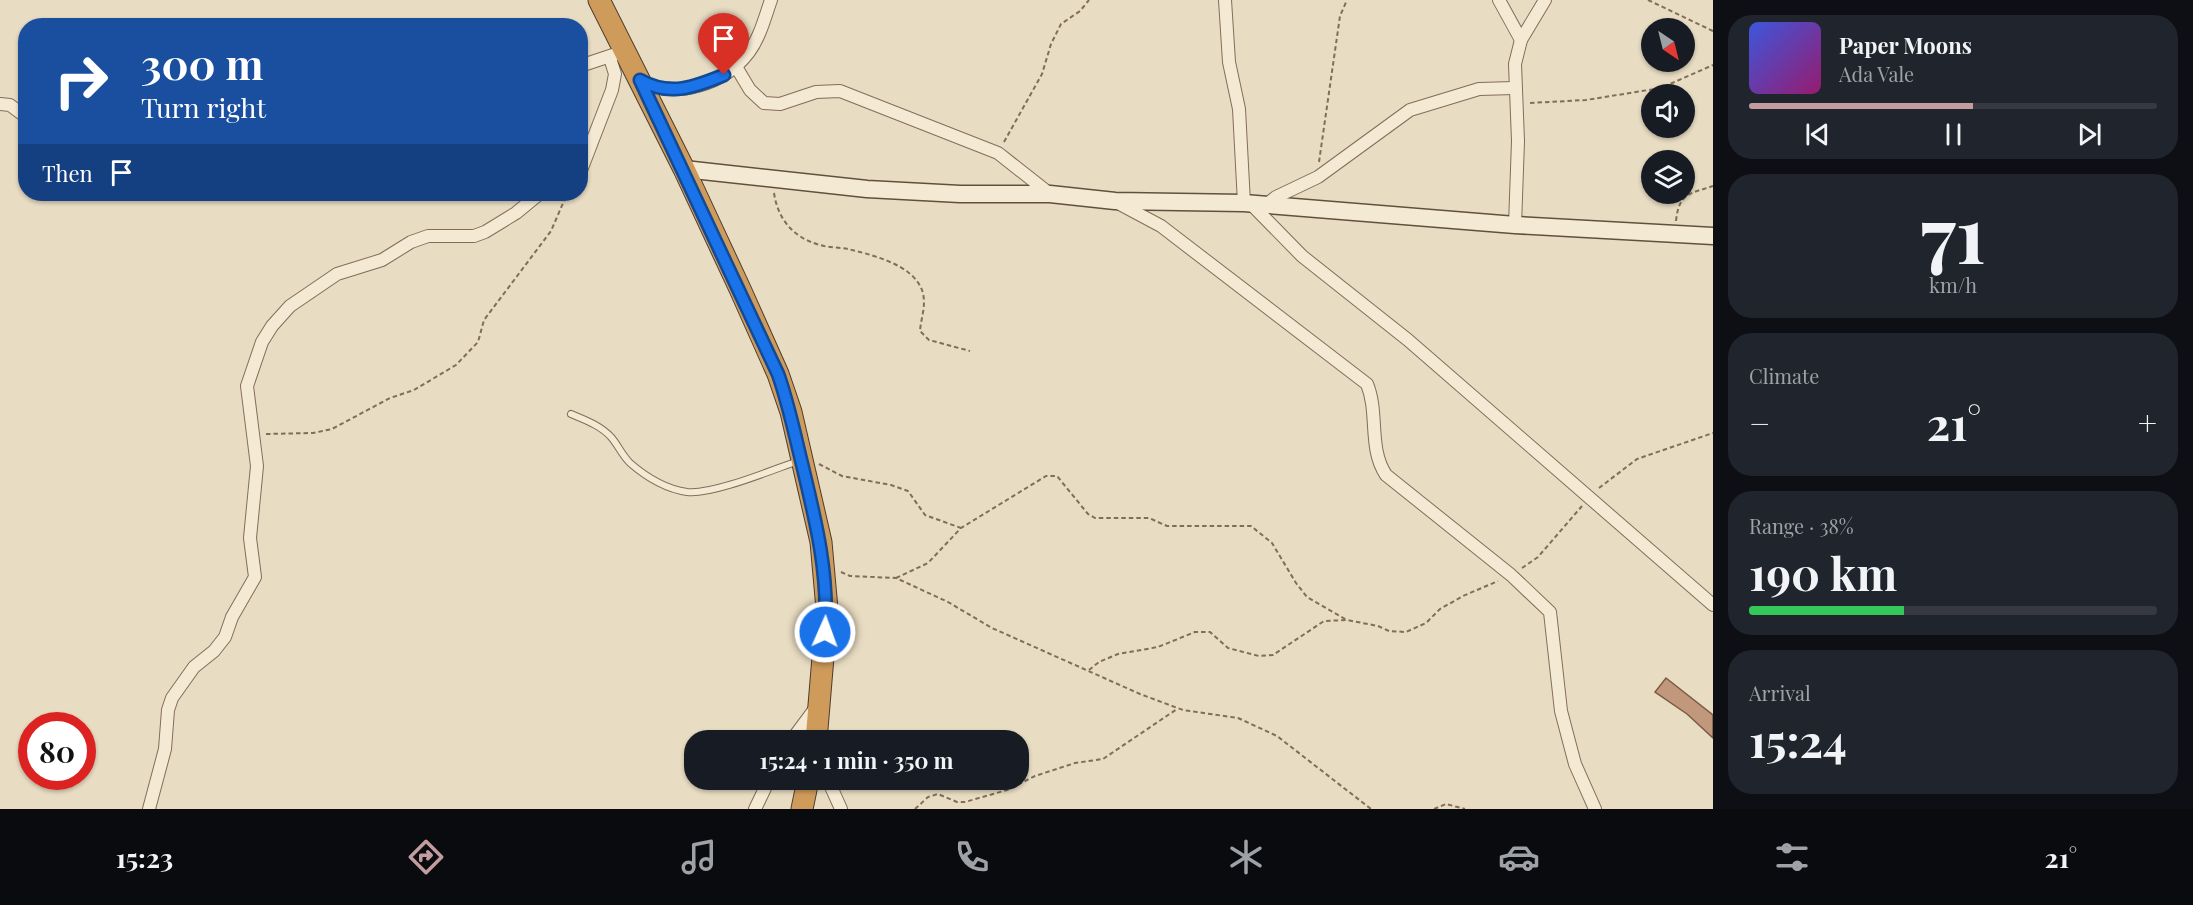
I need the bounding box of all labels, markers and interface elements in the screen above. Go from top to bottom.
pin [698,13,749,75]
north arrow [1641,18,1695,72]
map controls [1641,18,1695,204]
icon: arrive [707,22,740,55]
text: Paper Moons [1839,30,1972,60]
text: 300 m [141,35,263,91]
icon: right [42,42,120,120]
text: Ada Vale [1839,60,1914,87]
button: sound [1641,84,1695,138]
text: Turn right [141,89,266,125]
icon: previous [1801,118,1834,151]
icon: pause [1937,118,1970,151]
icon: next [2073,118,2106,151]
button: layers [1641,150,1695,204]
icon: arrive [105,156,138,189]
text: Then [42,158,93,188]
text: 71 [1920,180,1986,284]
text: km/h [1929,271,1977,298]
text: Climate [1749,362,1819,389]
text: 21° [1927,392,1981,452]
text: − [1749,400,1770,444]
text: + [2138,400,2157,444]
text: Range · 38% [1749,512,1854,539]
text: 190 km [1749,542,1897,602]
position arrow [793,600,857,664]
text: Arrival [1749,679,1811,706]
text: 15:24 [1749,709,1847,769]
speed limit sign: 80 [18,712,96,790]
text: 15:24 · 1 min · 350 m [759,745,954,775]
icon: directions [405,836,447,878]
icon: music [678,836,720,878]
icon: phone [951,836,993,878]
icon: climate [1225,836,1267,878]
icon: car [1498,836,1540,878]
icon: filters [1771,836,1813,878]
text: 15:23 [116,839,173,875]
text: 21° [2045,839,2077,875]

